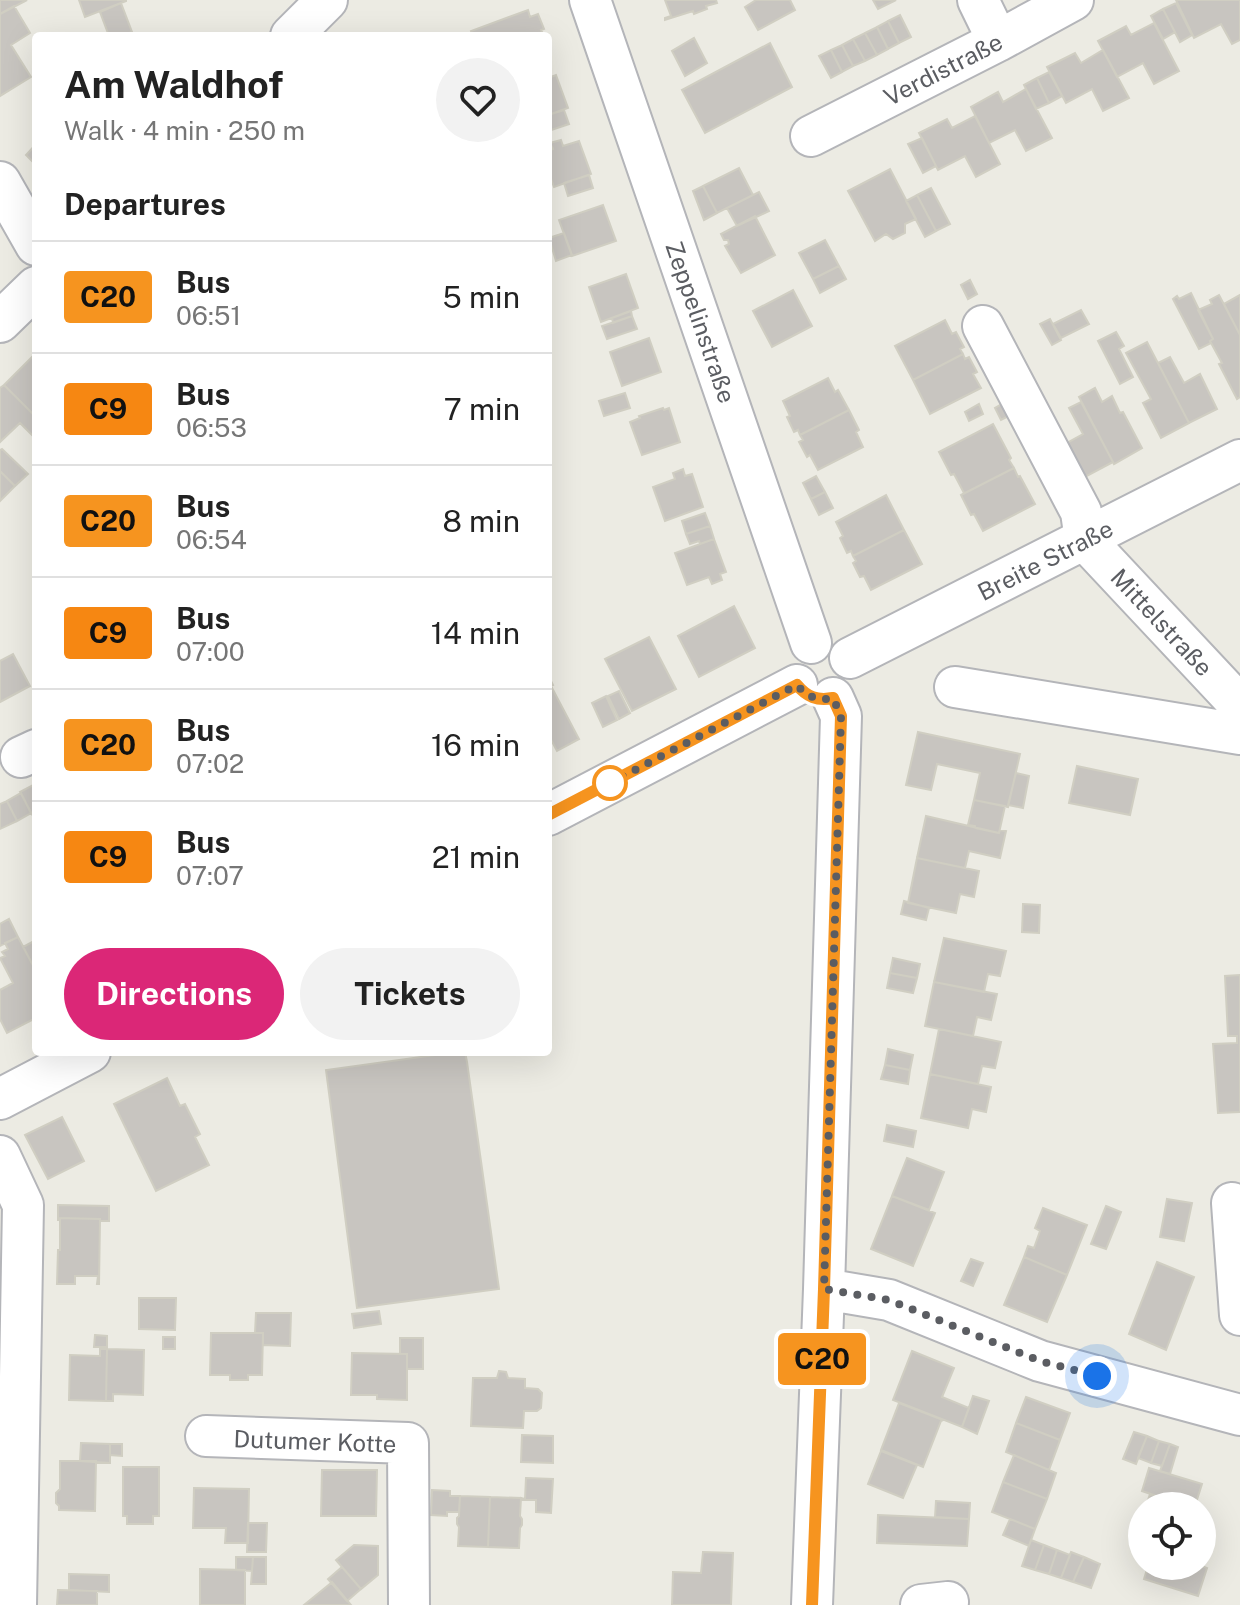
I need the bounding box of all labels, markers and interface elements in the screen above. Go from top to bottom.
street label: Verdistraße [879,27,1007,111]
button: heart [436,58,520,142]
text: Am Waldhof [64,62,283,107]
text: Walk · 4 min · 250 m [64,115,305,146]
text: Departures [64,186,226,222]
street label: Zeppelinstraße [660,238,742,406]
text: Bus [176,264,230,300]
text: 5 min [443,279,520,315]
text: C20 [80,280,136,313]
text: 06:51 [176,300,241,331]
text: Bus [176,376,230,412]
text: 7 min [444,391,520,427]
text: C9 [89,392,127,425]
text: 06:53 [176,412,247,443]
text: Bus [176,488,230,524]
text: 8 min [442,503,520,539]
text: C20 [80,504,136,537]
street label: Breite Straße [973,514,1117,606]
text: 06:54 [176,524,247,555]
street label: Mittelstraße [1105,563,1219,681]
text: Bus [176,600,230,636]
text: 14 min [431,615,520,651]
text: C9 [89,616,127,649]
text: 07:00 [176,636,245,667]
text: Bus [176,712,230,748]
text: 16 min [431,727,520,763]
text: C20 [80,728,136,761]
text: 07:02 [176,748,244,779]
unlabelled marker [593,766,627,800]
text: Bus [176,824,230,860]
text: 21 min [432,839,520,875]
text: C9 [89,840,127,873]
text: 07:07 [176,860,244,891]
button: Directions [64,948,284,1040]
button: Tickets [300,948,520,1040]
line badge: C20 [776,1333,868,1385]
text: C20 [794,1342,850,1375]
your location [1077,1356,1117,1396]
street label: Dutumer Kotte [233,1424,397,1458]
map controls [1128,1492,1216,1580]
button: locate [1128,1492,1216,1580]

